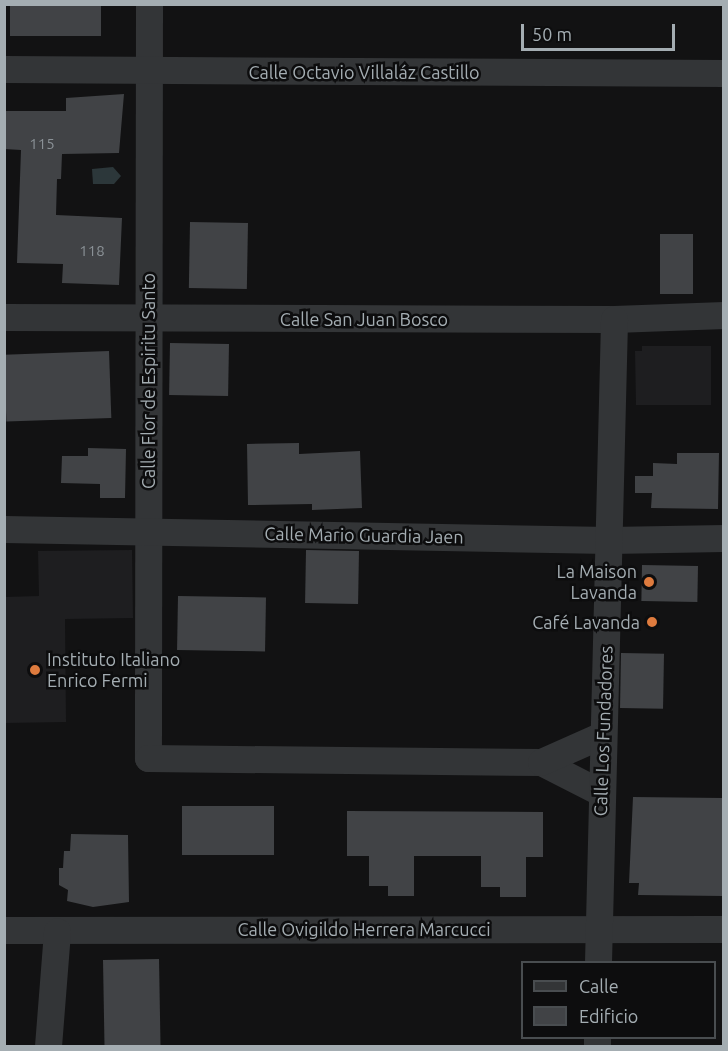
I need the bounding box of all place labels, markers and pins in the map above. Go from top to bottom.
place label: La Maison Lavanda [557,561,637,604]
marker: La Maison Lavanda [642,575,656,589]
place label: Café Lavanda [532,611,640,633]
marker: Café Lavanda [645,615,659,629]
place label: Instituto Italiano Enrico Fermi [47,649,180,692]
marker: Instituto Italiano Enrico Fermi [28,663,42,677]

